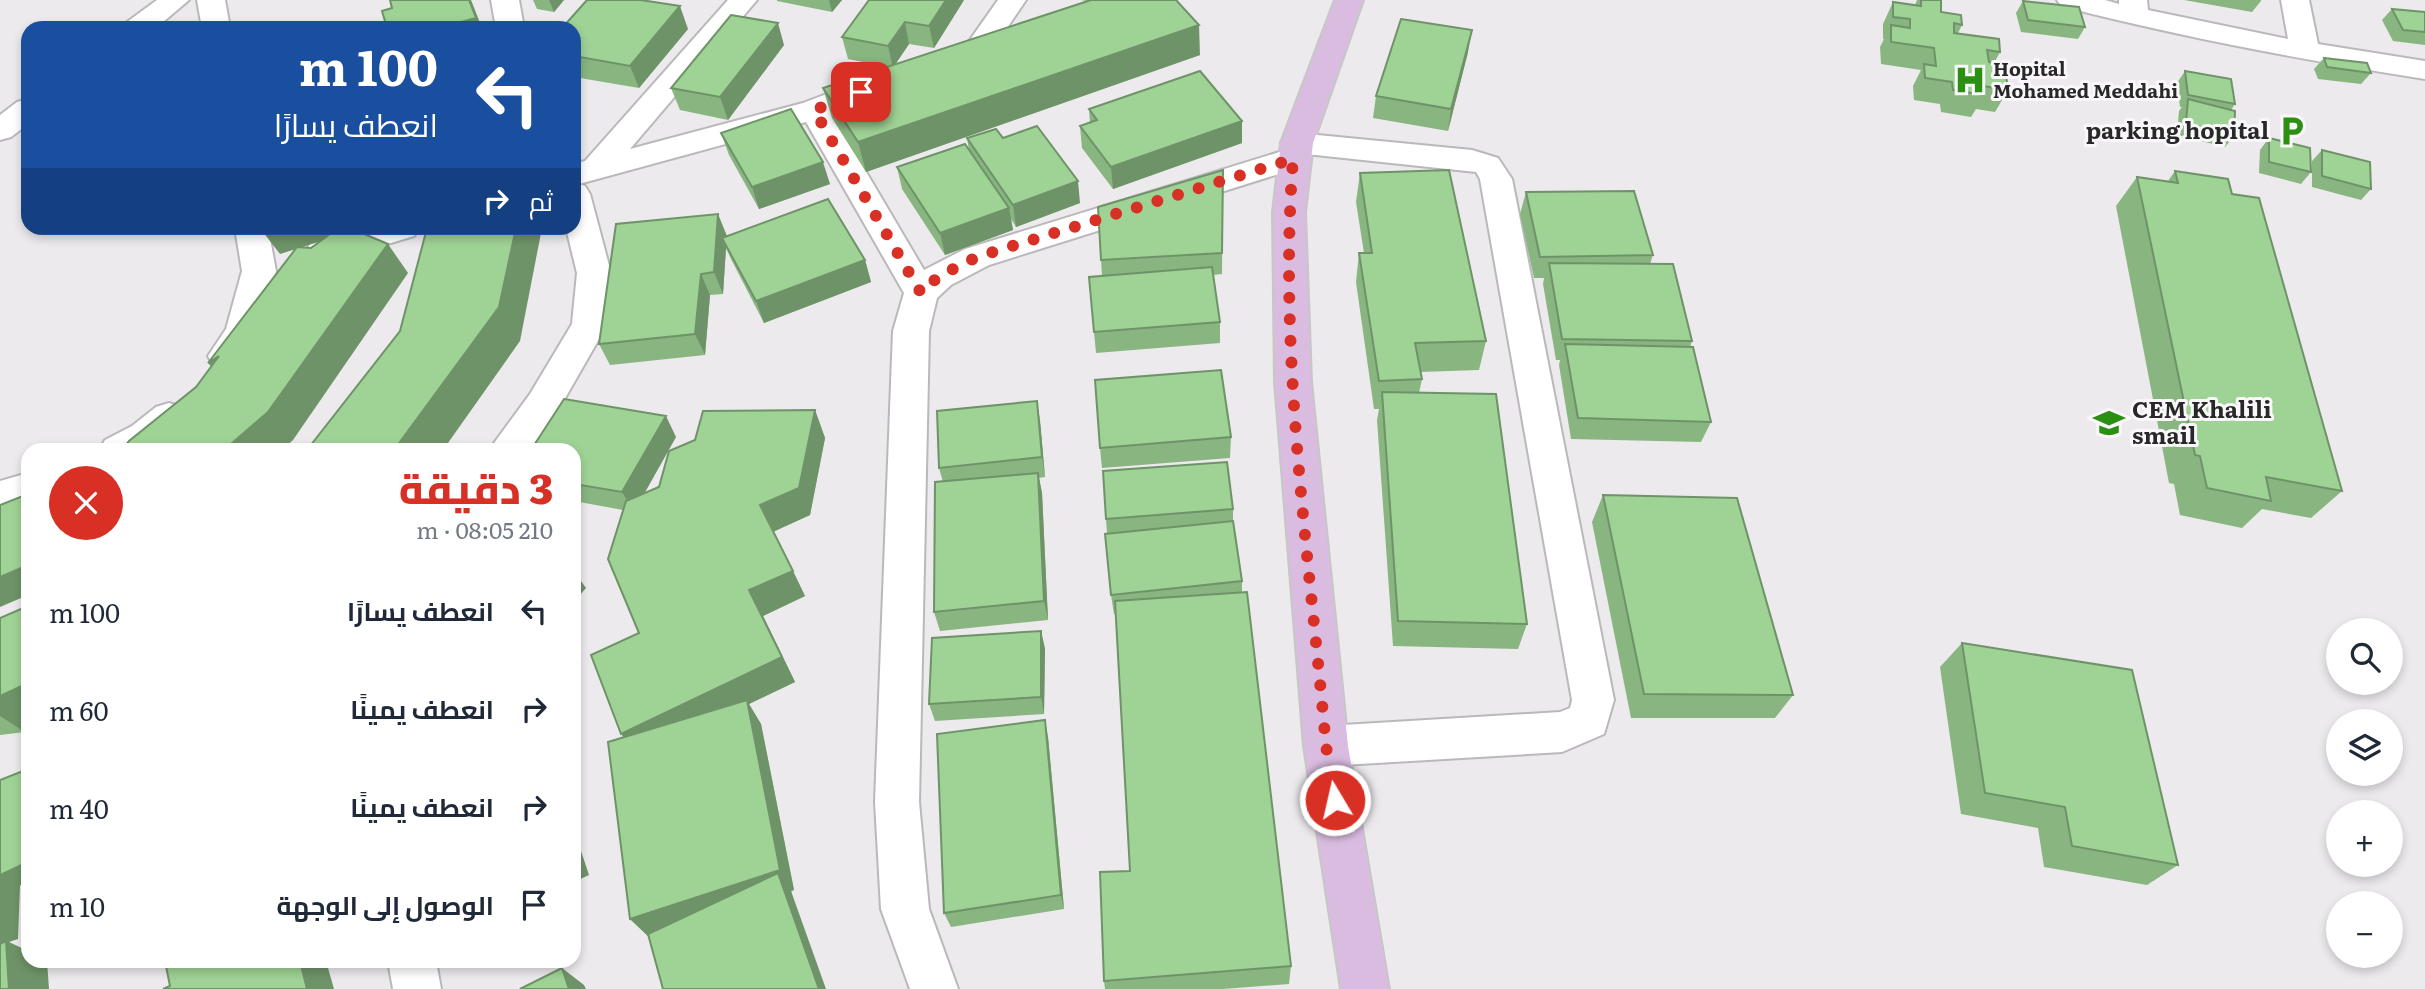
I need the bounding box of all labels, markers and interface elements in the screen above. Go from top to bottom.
text: 100 m [299,28,438,101]
icon: left [462,49,553,140]
place label: Hopital Mohamed Meddahi [1993,54,2178,104]
pin [831,62,891,122]
hospital icon: Hopital Mohamed Meddahi [1953,63,1987,97]
icon: arrive [842,73,880,111]
text: انعطف يسارًا [274,99,438,147]
place label: parking hopital [2086,112,2269,146]
parking icon: parking hopital [2275,114,2309,148]
text: ثم [529,180,553,219]
icon: right [477,182,515,220]
place label: CEM Khalili smail [2132,391,2272,451]
school or university icon: CEM Khalili smail [2092,406,2126,440]
text: 3 دقيقة [399,455,553,517]
button: close [49,466,123,540]
text: 210 m · 08:05 [416,512,553,546]
text: انعطف يسارًا [347,590,494,629]
text: 100 m [49,592,120,631]
icon: left [515,592,553,630]
map controls [2326,618,2403,968]
button: search [2326,618,2403,695]
text: انعطف يمينًا [350,688,494,727]
text: 60 m [49,690,108,729]
icon: right [515,690,553,728]
button: layers [2326,709,2403,786]
position arrow [1298,763,1372,837]
text: انعطف يمينًا [350,786,494,825]
text: 40 m [49,788,109,827]
icon: right [515,788,553,826]
button: + [2326,800,2403,877]
text: الوصول إلى الوجهة [276,884,494,923]
text: 10 m [49,886,105,925]
icon: arrive [515,886,553,924]
button: − [2326,891,2403,968]

